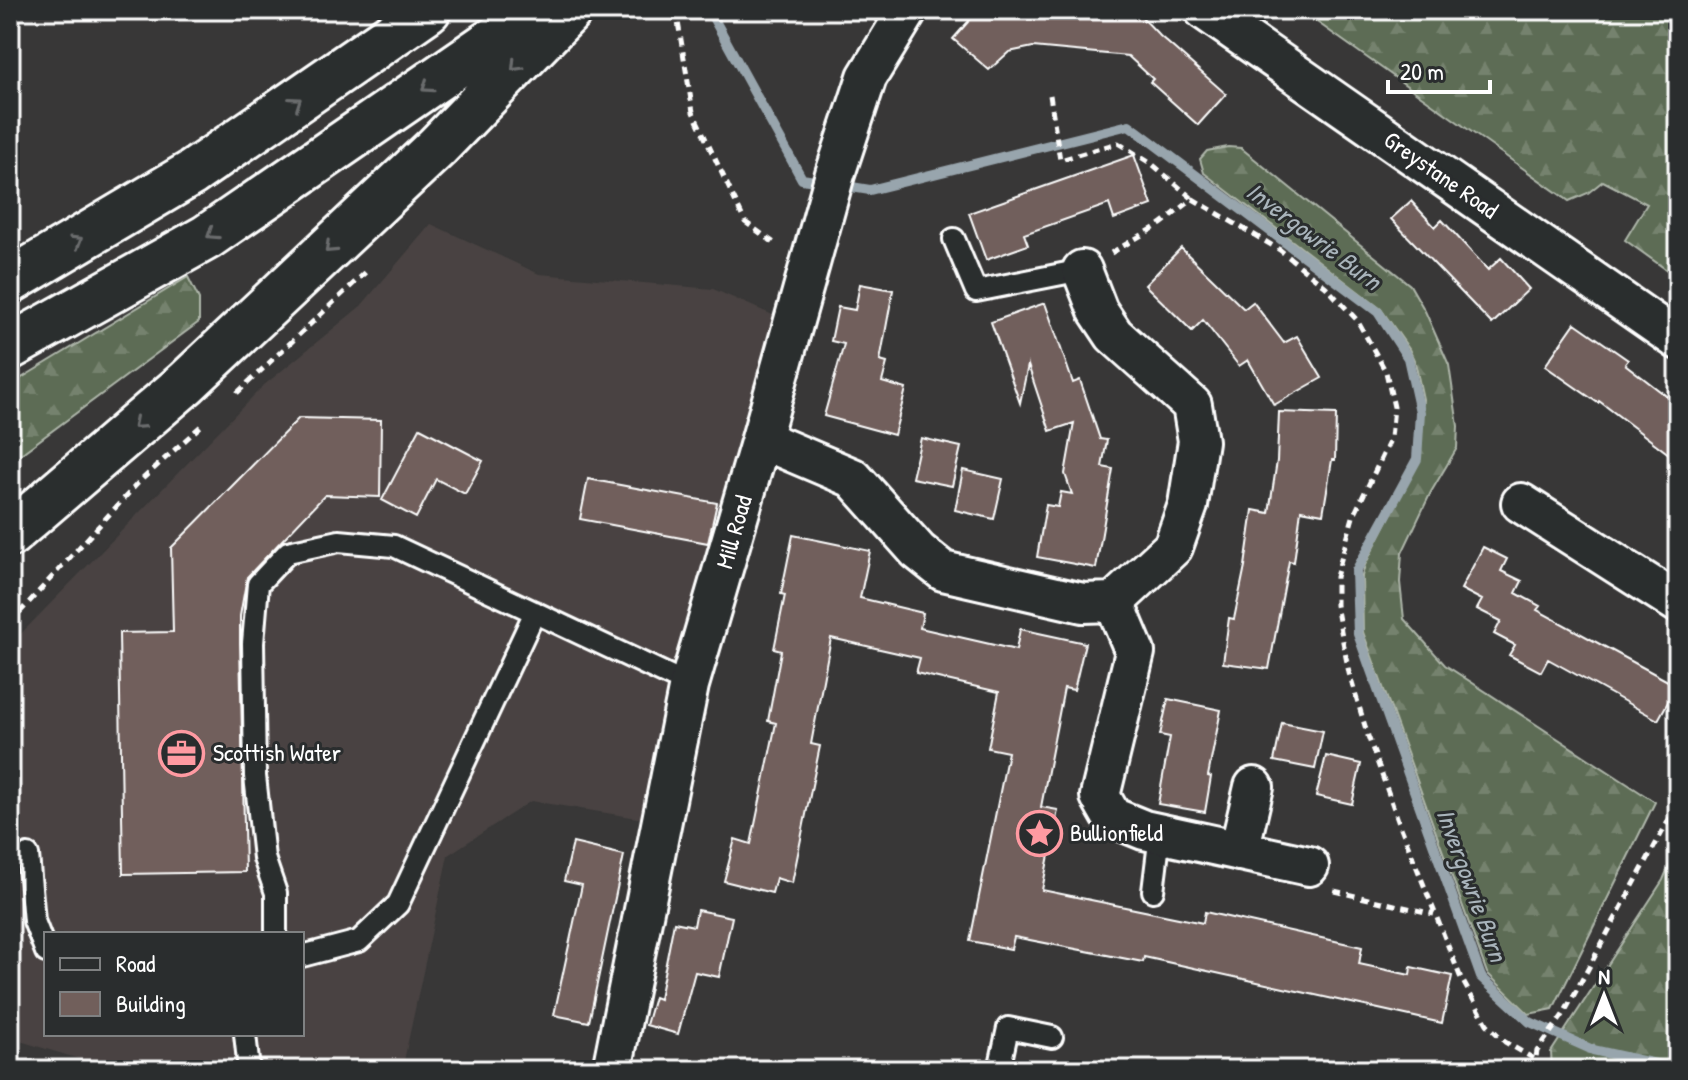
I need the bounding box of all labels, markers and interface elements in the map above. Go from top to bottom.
scale bar [1388,44,1490,94]
text: 20 m [1400,55,1444,87]
one-way arrow [510,57,525,71]
one-way arrow [421,77,436,92]
one-way arrow [288,97,302,112]
street label: Greystane Road [1378,123,1505,225]
water label: Invergowrie Burn [1239,173,1391,300]
one-way arrow [206,224,221,239]
one-way arrow [68,236,83,251]
one-way arrow [325,238,339,253]
one-way arrow [133,414,148,428]
street label: Mill Road [707,491,759,572]
office icon: Scottish Water [158,729,206,777]
place label: Scottish Water [213,736,341,768]
water label: Invergowrie Burn [1428,804,1517,969]
place icon: Bullionfield [1015,809,1063,857]
place label: Bullionfield [1070,816,1163,848]
legend [44,932,304,1036]
text: Road [116,947,155,979]
north arrow [1564,956,1644,1036]
text: N [1598,961,1610,991]
text: Building [116,987,186,1019]

